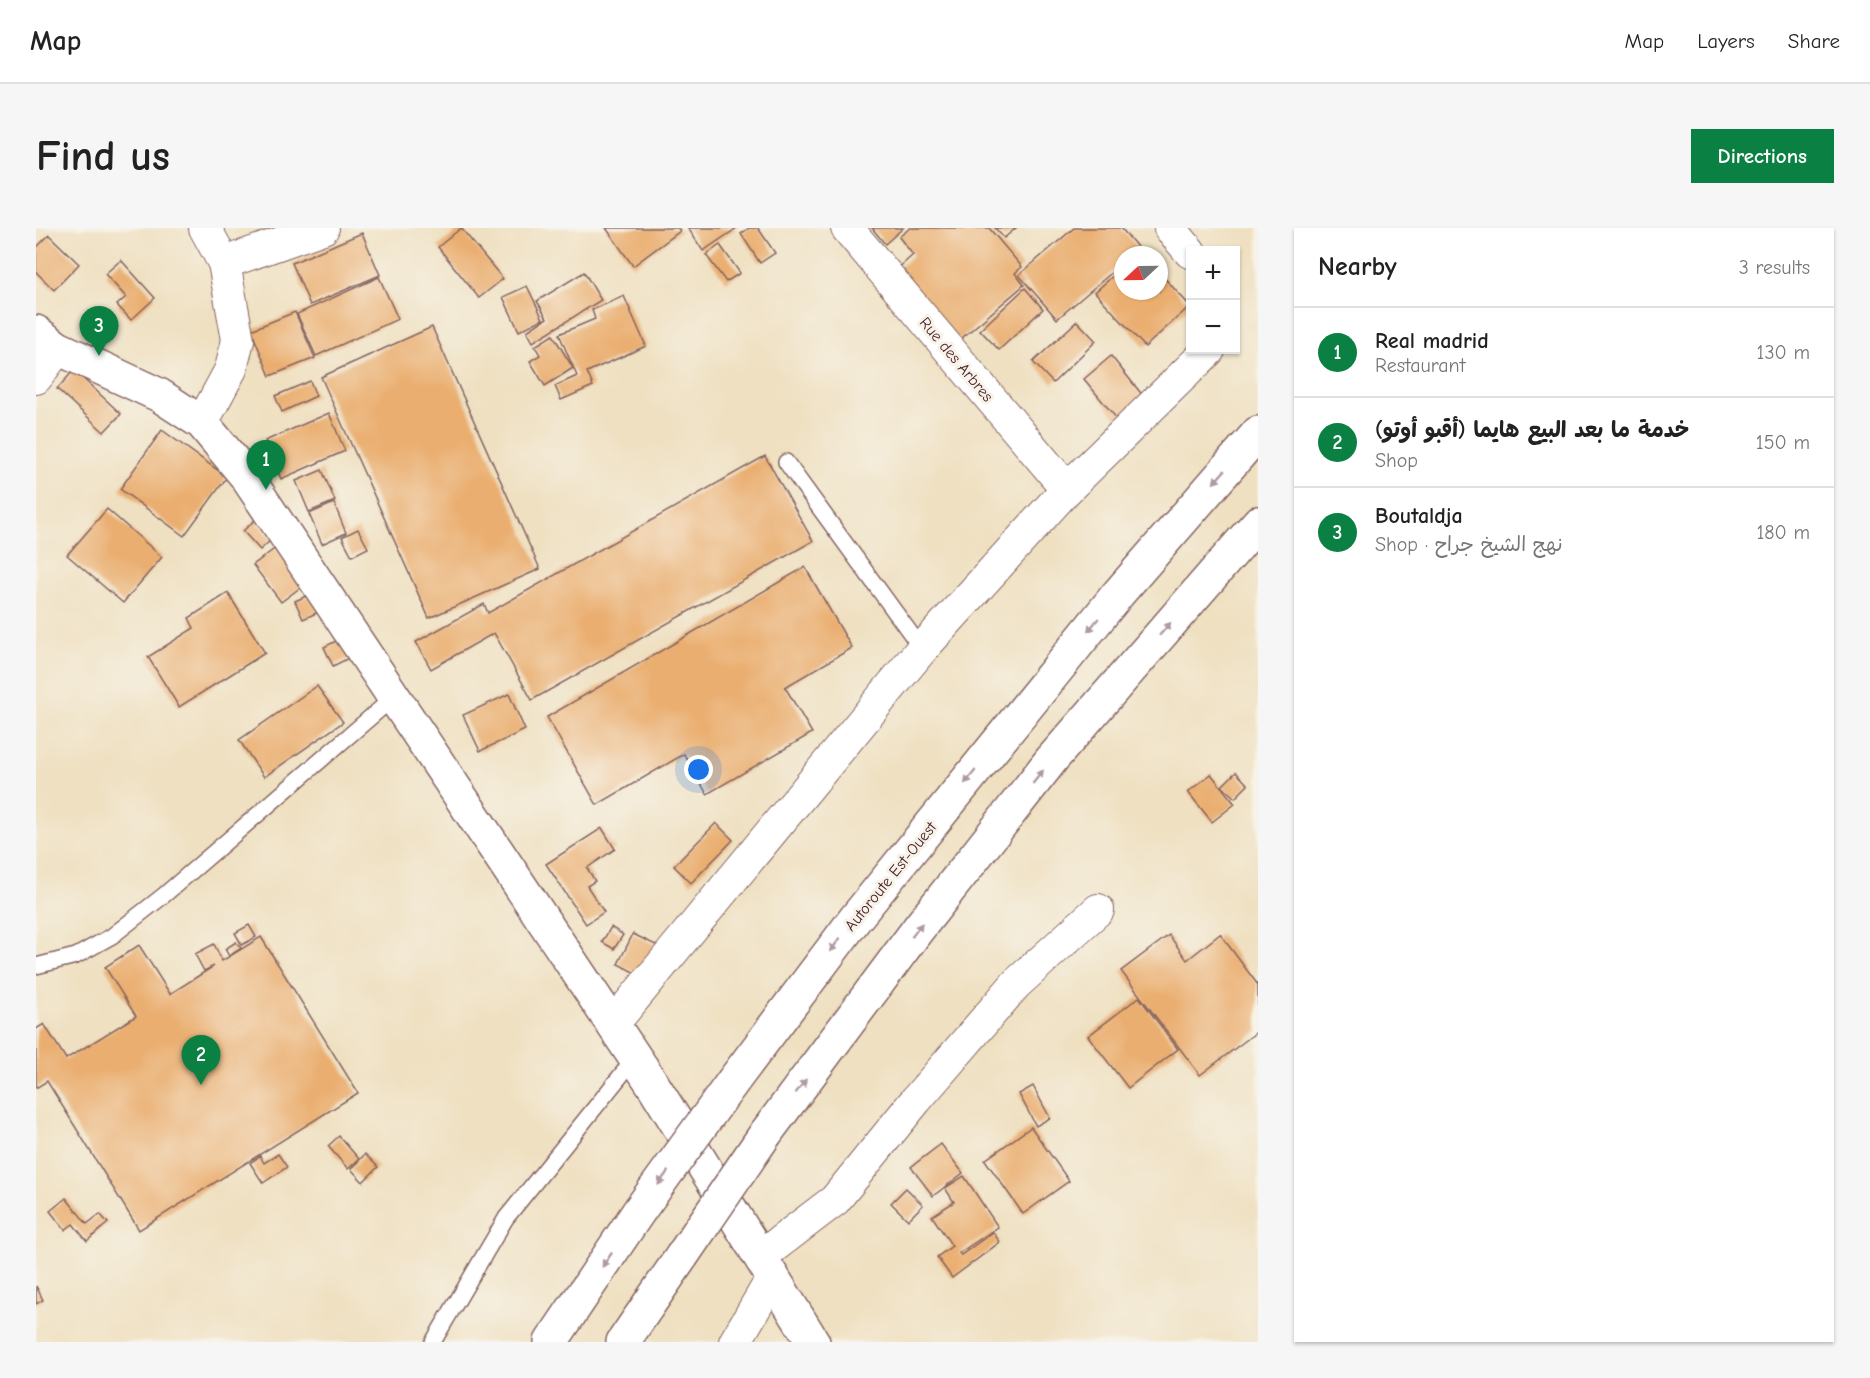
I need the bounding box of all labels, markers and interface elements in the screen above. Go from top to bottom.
text: Map [30,25,81,57]
text: Map [1625,29,1664,53]
text: Layers [1697,29,1755,53]
text: Share [1788,29,1840,53]
button: Directions [1691,129,1834,183]
text: Find us [36,132,170,181]
north arrow [1114,246,1168,300]
map controls [1186,246,1240,354]
button: + [1186,246,1240,300]
text: Nearby [1318,252,1397,282]
text: 3 results [1739,256,1810,279]
button: − [1186,300,1240,354]
pin: 3 [80,306,118,356]
street label: Rue des Arbres [916,314,997,406]
text: Real madrid [1375,328,1489,354]
text: 1 [1334,341,1341,364]
text: 130 m [1757,341,1810,364]
text: Restaurant [1375,354,1465,377]
text: خدمة ما بعد البيع هايما (أقبو أوتو) [1375,417,1689,443]
text: 2 [1333,431,1342,454]
text: 150 m [1756,431,1810,454]
pin: 1 [246,440,286,490]
text: Shop [1375,449,1418,472]
one-way arrow [1213,469,1226,485]
text: Boutaldja [1375,503,1463,529]
text: 3 [1333,521,1342,544]
text: 180 m [1756,521,1810,544]
text: Shop · نهج الشيخ جراح [1375,533,1563,556]
one-way arrow [1086,617,1099,633]
one-way arrow [1158,622,1171,637]
your location [684,755,713,784]
one-way arrow [964,769,977,785]
one-way arrow [1031,769,1043,784]
street label: Autoroute Est-Ouest [841,818,941,935]
one-way arrow [911,922,924,938]
one-way arrow [830,938,842,953]
pin: 2 [182,1036,220,1085]
one-way arrow [794,1079,806,1094]
one-way arrow [657,1170,669,1186]
one-way arrow [601,1251,613,1267]

